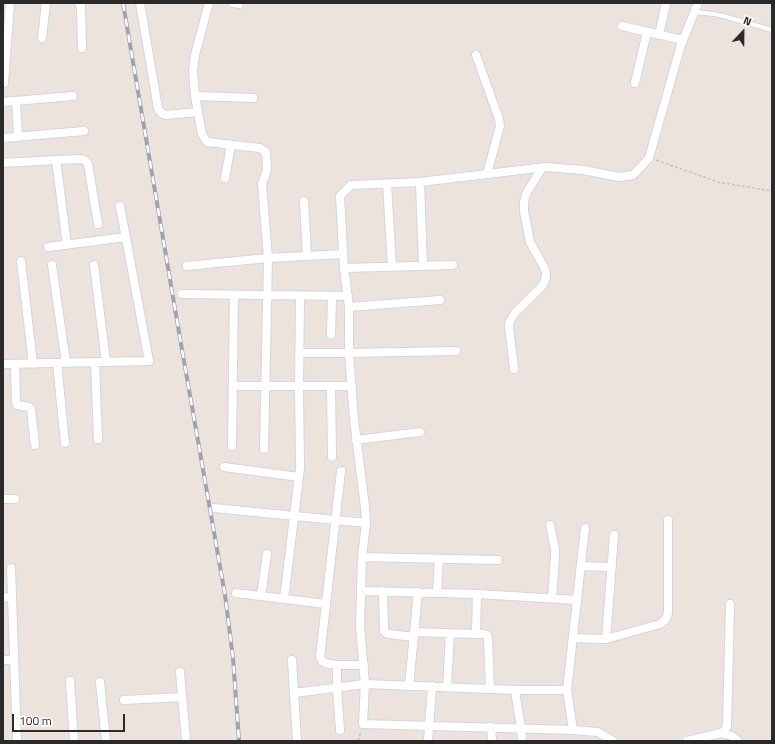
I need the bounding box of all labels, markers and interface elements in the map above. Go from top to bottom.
north arrow [723,12,763,52]
text: N [741,12,754,30]
scale bar [14,706,127,732]
text: 100 m [19,711,52,730]

